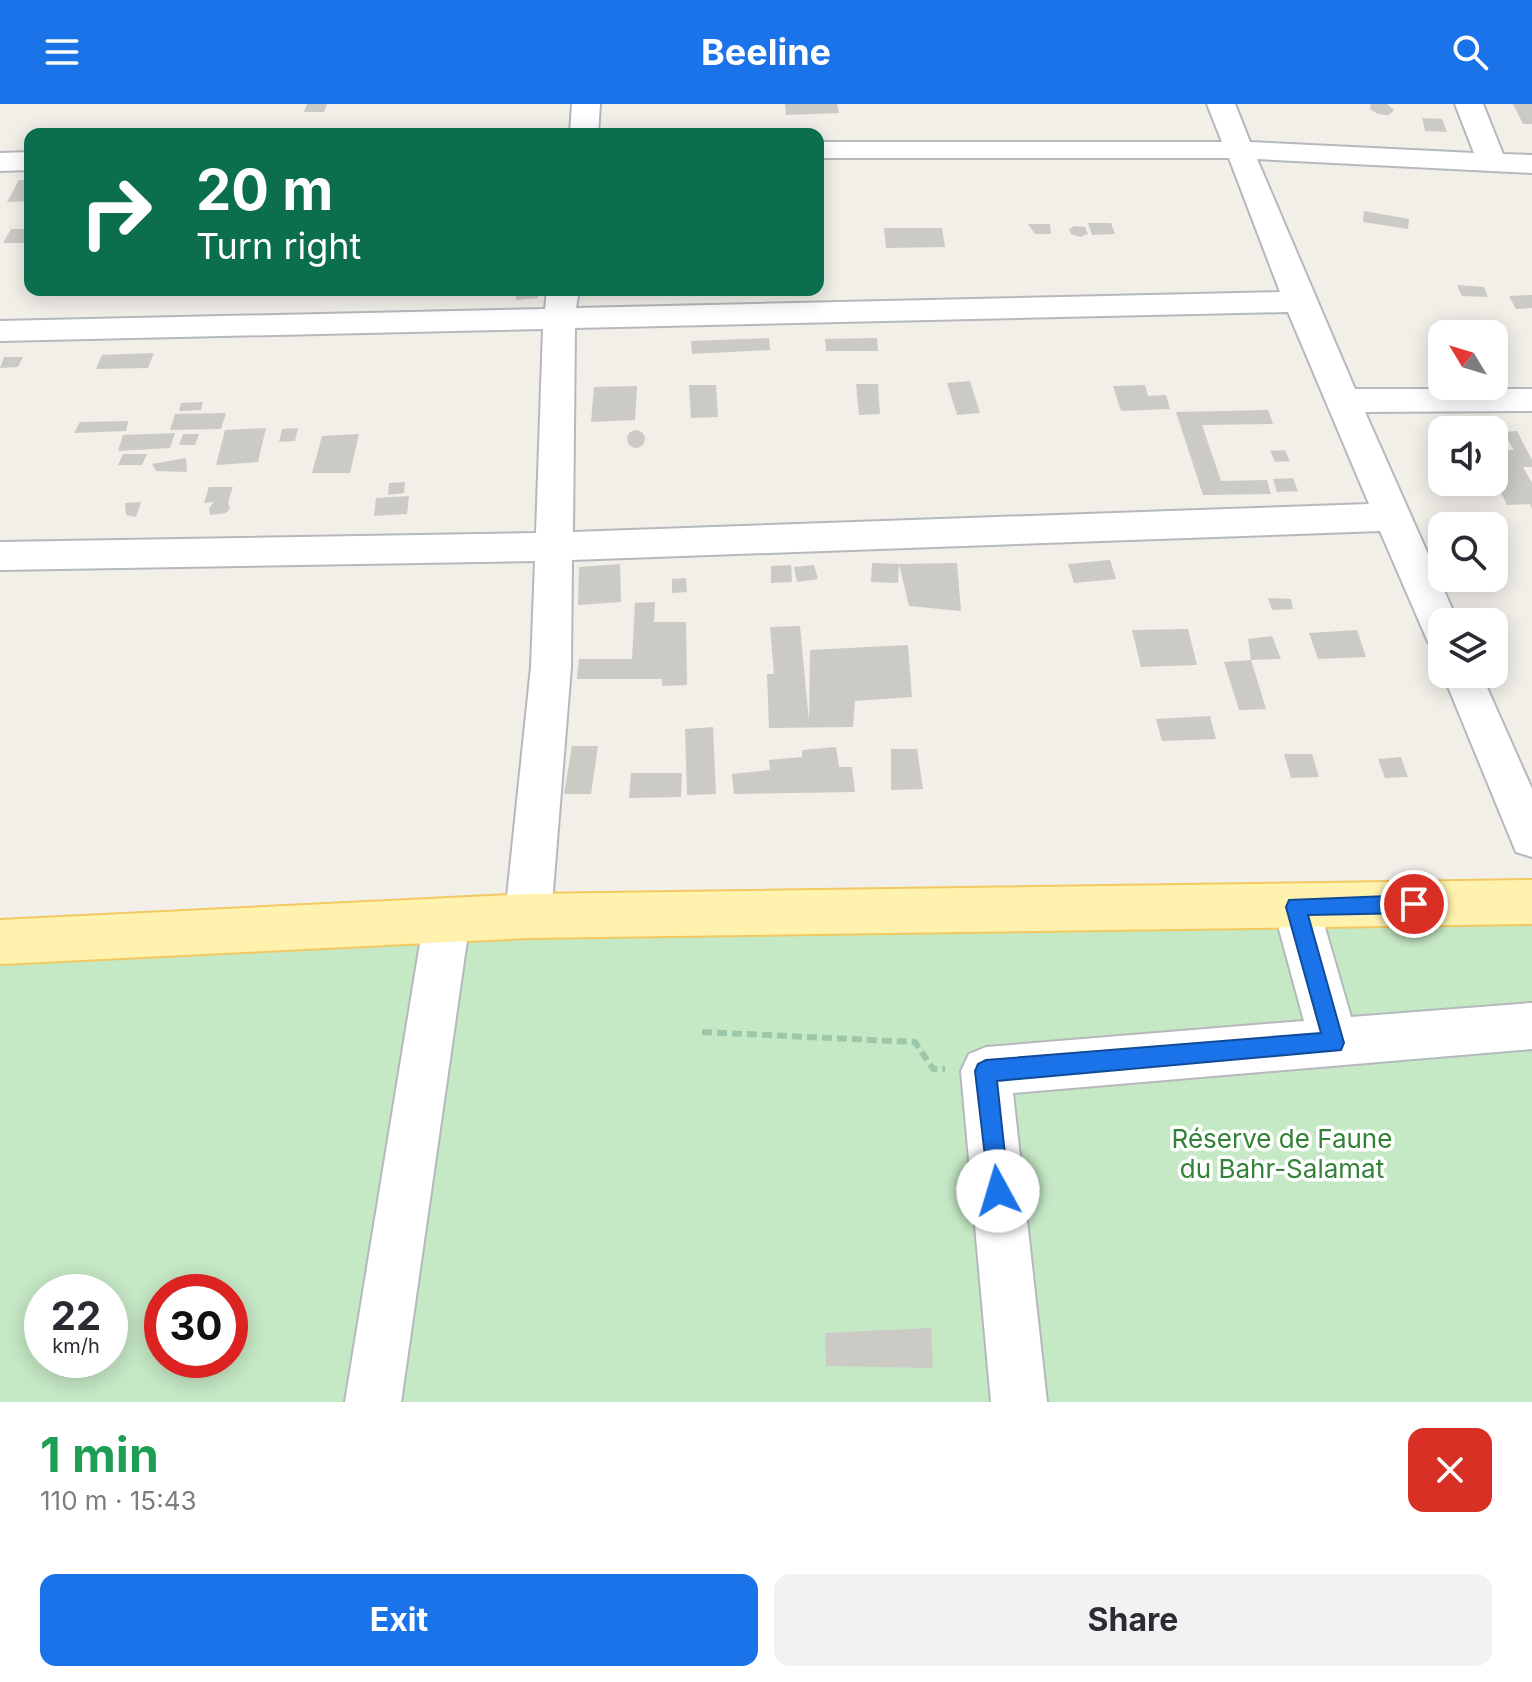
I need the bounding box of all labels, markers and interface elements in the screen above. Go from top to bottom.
icon: menu [40,30,84,74]
text: Beeline [701,30,831,74]
icon: search [1448,30,1492,74]
text: 20 m [196,156,333,224]
icon: right [64,160,168,264]
text: Turn right [196,224,361,268]
north arrow [1428,320,1508,400]
map controls [1428,320,1508,688]
button: sound [1428,416,1508,496]
button: search [1428,512,1508,592]
button: layers [1428,608,1508,688]
pin [1380,870,1448,938]
icon: arrive [1392,882,1436,926]
park label: Réserve de Faune du Bahr-Salamat [1172,1123,1392,1184]
position arrow [956,1149,1040,1233]
speed limit sign: 30 [144,1274,248,1378]
text: 22 [51,1291,101,1340]
text: km/h [52,1334,100,1358]
text: 1 min [40,1425,159,1484]
button: close [1408,1428,1492,1512]
text: 110 m · 15:43 [40,1485,196,1516]
button: Exit [40,1574,758,1666]
button: Share [774,1574,1492,1666]

